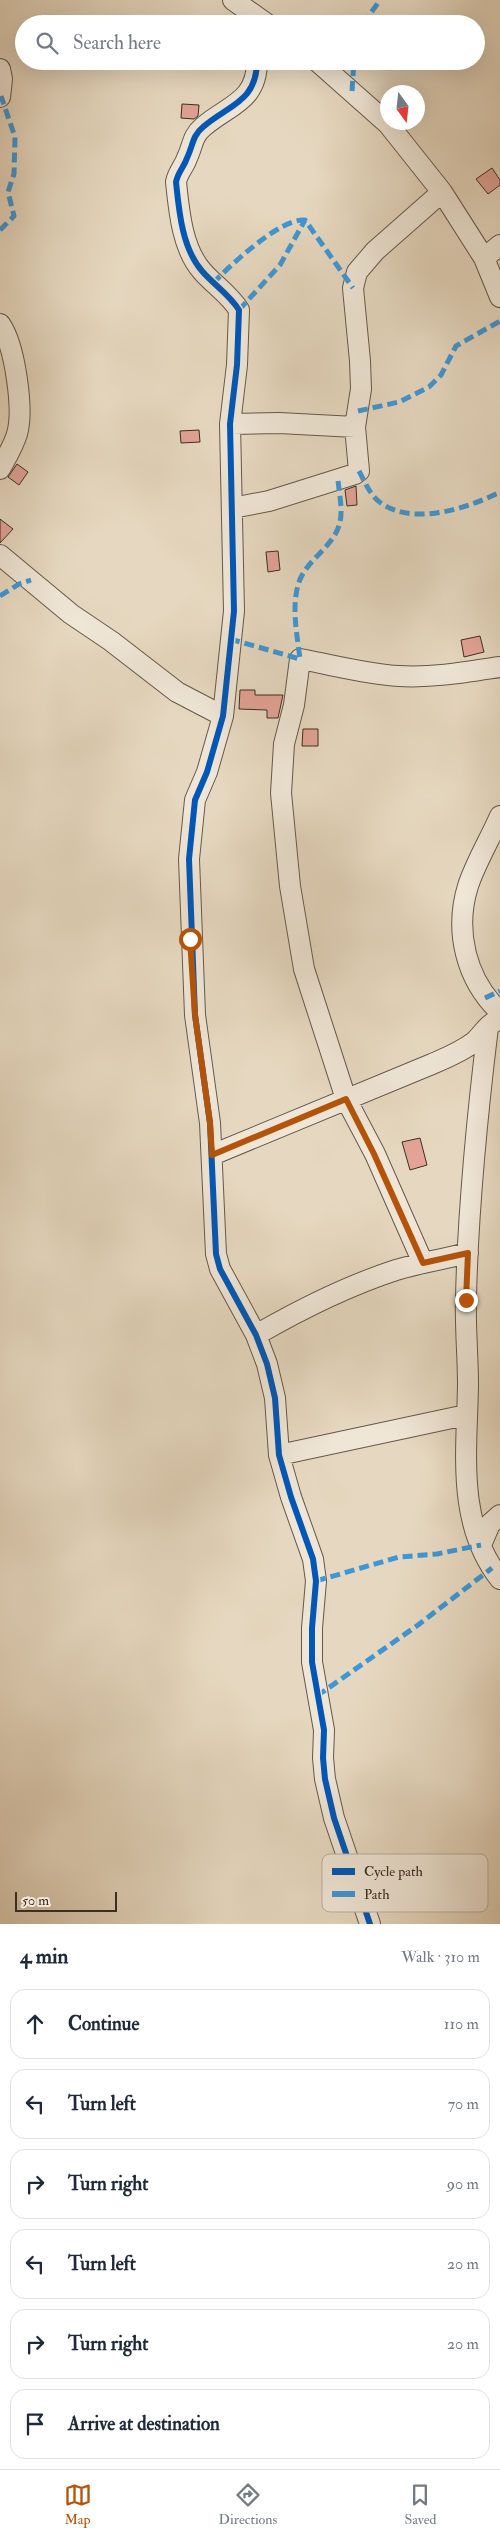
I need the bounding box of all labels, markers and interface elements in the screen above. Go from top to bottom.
search box [15,15,485,70]
icon: search [33,29,61,57]
text: Search here [73,31,161,55]
north arrow [380,85,425,130]
route start [179,928,202,951]
route end [455,1289,478,1312]
legend [322,1854,488,1912]
text: Cycle path [364,1863,424,1881]
text: Path [364,1886,390,1903]
scale bar [15,1889,118,1912]
text: 50 m [22,1892,49,1909]
text: 4 min [20,1943,68,1970]
text: Walk · 310 m [401,1947,480,1967]
icon: ahead [21,2010,49,2038]
text: Continue [68,2012,139,2036]
text: 110 m [444,2014,479,2034]
icon: left [21,2090,49,2118]
text: Turn left [68,2092,136,2116]
text: 70 m [448,2094,479,2114]
icon: right [21,2170,49,2198]
text: Turn right [68,2172,148,2196]
text: 90 m [447,2174,479,2194]
icon: left [21,2250,49,2278]
text: Turn left [68,2252,136,2276]
text: 20 m [447,2254,479,2274]
icon: right [21,2330,49,2358]
text: Turn right [68,2332,148,2356]
text: 20 m [447,2334,479,2354]
icon: arrive [21,2410,49,2438]
text: Arrive at destination [68,2412,220,2436]
tab: Map [64,2481,92,2528]
tab: Directions [219,2481,277,2528]
tab: Saved [404,2481,436,2528]

